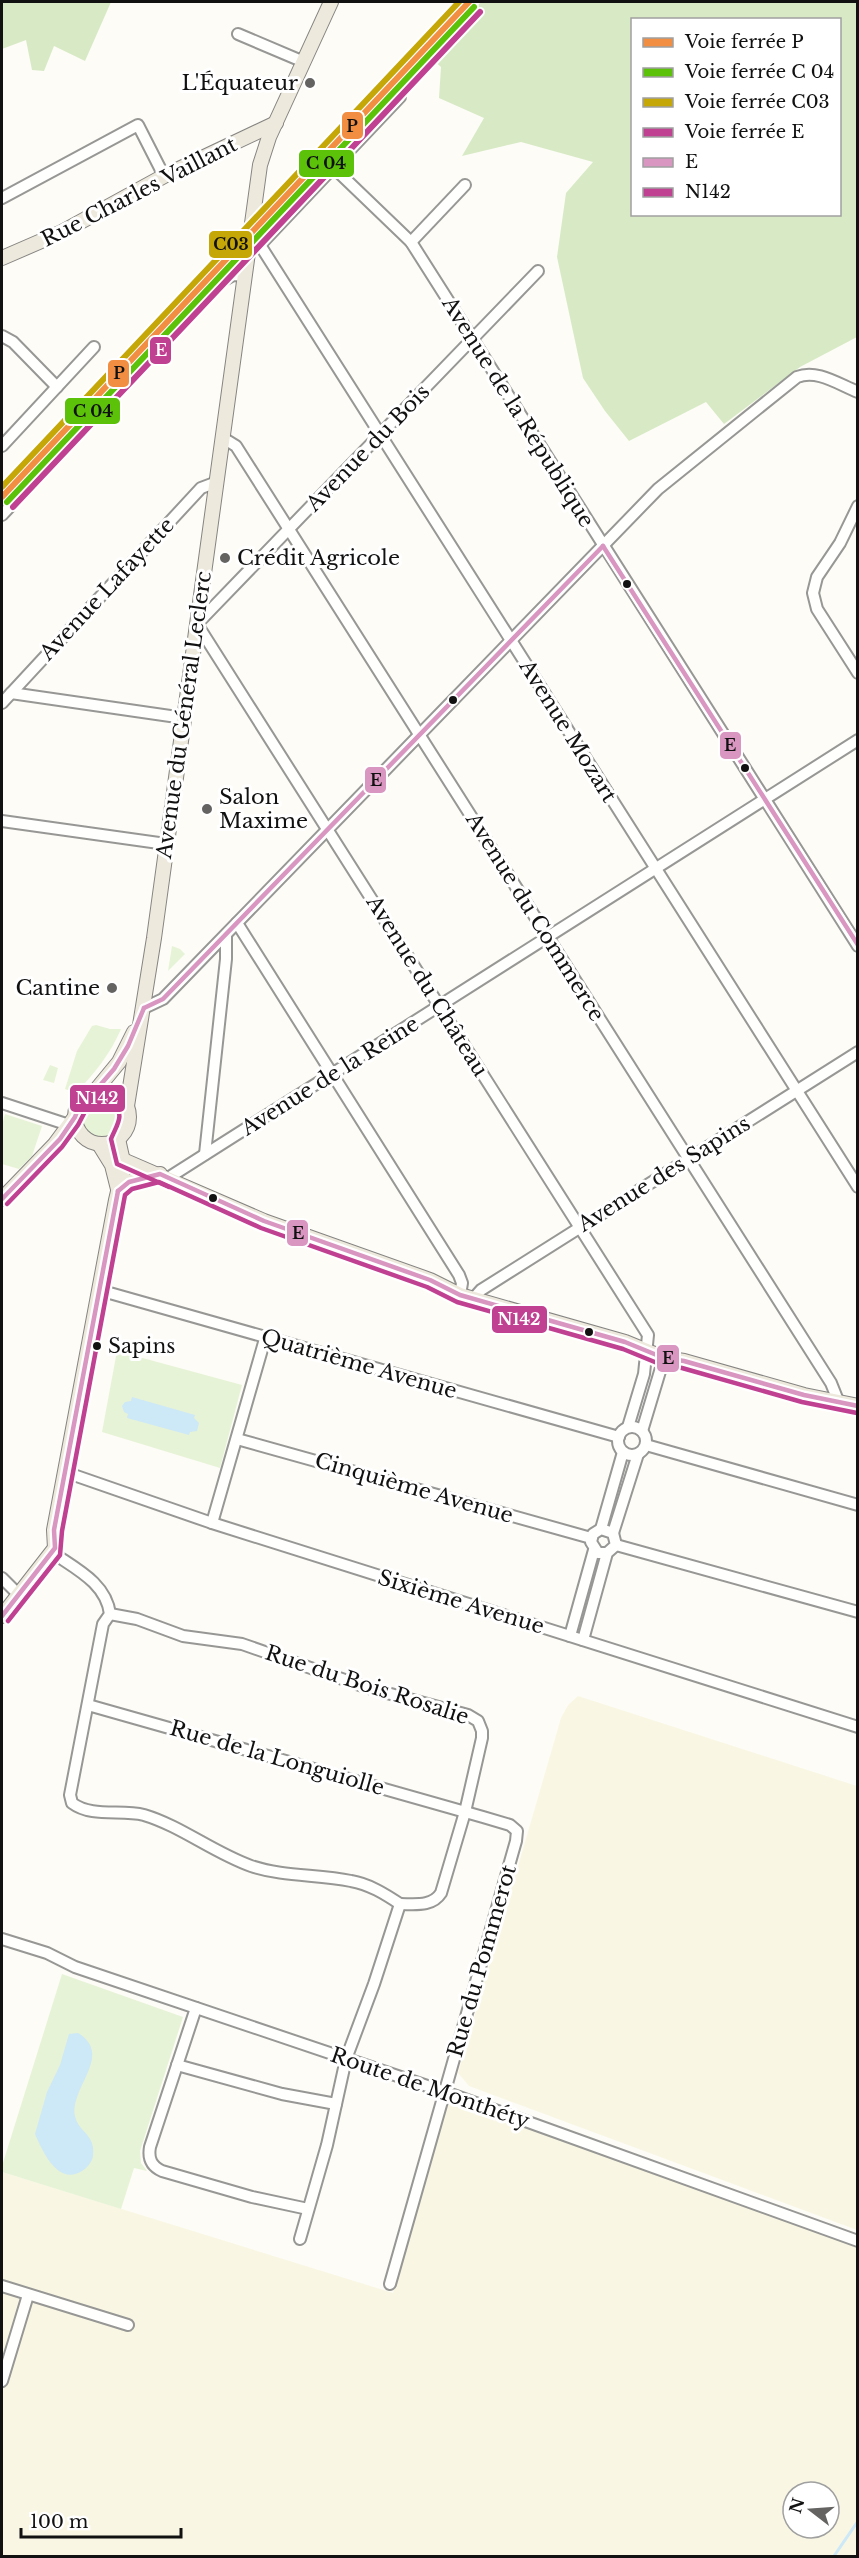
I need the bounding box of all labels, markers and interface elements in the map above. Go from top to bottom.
legend [631,18,841,216]
text: Voie ferrée P [684,31,804,53]
text: Voie ferrée C 04 [684,61,834,83]
place label: L'Équateur [181,70,298,96]
marker: L'Équateur [303,76,317,90]
text: Voie ferrée C03 [684,91,830,113]
line badge: P [341,111,364,140]
text: P [346,116,358,136]
text: Voie ferrée E [684,121,804,143]
street label: Rue Charles Vaillant [37,131,241,253]
line badge: C 04 [298,149,355,178]
text: E [685,151,698,173]
text: C 04 [306,153,346,173]
text: N142 [685,181,731,203]
line badge: C03 [208,230,253,259]
text: C03 [213,234,249,254]
street label: Avenue de la République [436,291,600,532]
line badge: E [149,336,172,365]
text: E [155,340,167,360]
line badge: P [107,359,130,388]
text: P [113,363,125,383]
street label: Avenue du Bois [300,379,435,518]
line badge: C 04 [64,397,121,425]
text: C 04 [73,401,113,421]
street label: Avenue Lafayette [33,512,180,666]
place label: Crédit Agricole [237,545,400,571]
marker: Crédit Agricole [218,551,232,565]
street label: Avenue du Général Leclerc [151,570,217,861]
unlabelled marker [621,578,633,590]
street label: Avenue Mozart [513,654,622,807]
unlabelled marker [447,694,459,706]
line badge: E [719,731,742,760]
text: E [724,735,736,755]
unlabelled marker [739,762,751,774]
line badge: E [364,766,387,794]
text: E [370,770,382,790]
place label: Salon Maxime [219,784,308,834]
marker: Salon Maxime [200,802,214,816]
street label: Avenue du Commerce [460,807,610,1026]
street label: Avenue du Château [360,890,493,1081]
place label: Cantine [15,975,100,1001]
marker: Cantine [105,981,119,995]
street label: Avenue de la Reine [236,1011,424,1142]
line badge: N142 [69,1084,126,1113]
text: N142 [75,1088,119,1108]
street label: Avenue des Sapins [572,1110,755,1238]
unlabelled marker [207,1192,219,1204]
line badge: E [286,1219,309,1247]
text: E [292,1223,304,1243]
line badge: N142 [491,1305,548,1334]
text: N142 [497,1309,541,1329]
street label: Quatrième Avenue [258,1324,460,1404]
unlabelled marker [583,1326,595,1338]
place label: Sapins [108,1334,175,1358]
marker: Sapins [91,1340,103,1352]
line badge: E [656,1344,680,1373]
text: E [662,1348,674,1368]
street label: Cinquième Avenue [312,1447,516,1529]
street label: Sixième Avenue [375,1564,547,1640]
street label: Rue du Bois Rosalie [262,1640,472,1730]
street label: Rue de la Longuiolle [167,1715,387,1801]
street label: Rue du Pommerot [442,1862,522,2060]
street label: Route de Monthéty [327,2042,533,2134]
north arrow [781,2480,841,2540]
text: N [785,2495,808,2516]
scale bar [21,2501,182,2539]
text: 100 m [30,2511,88,2533]

